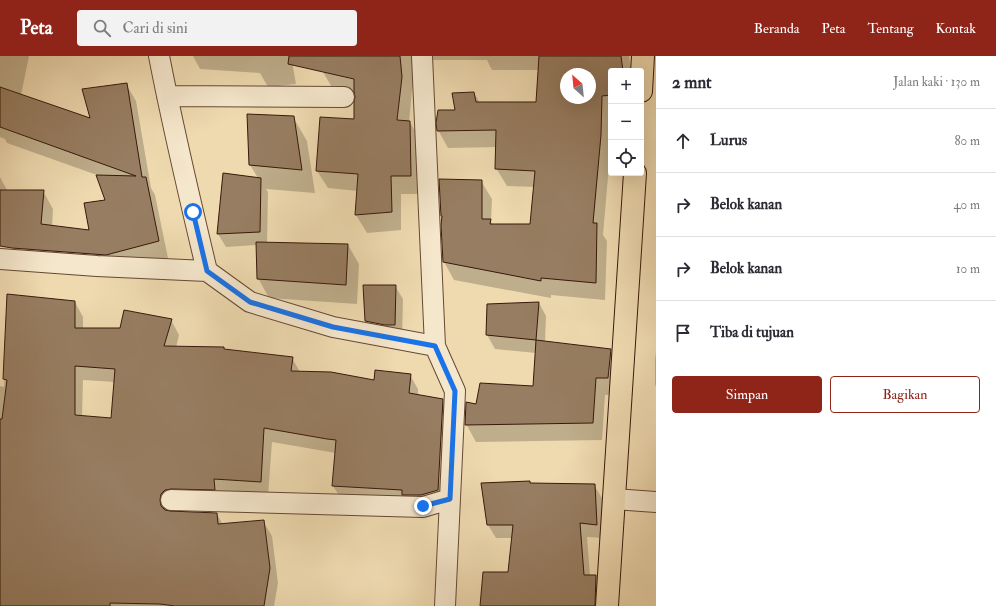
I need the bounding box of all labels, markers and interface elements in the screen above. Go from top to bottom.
search box [77,10,357,46]
text: Peta [20,16,53,40]
icon: search [91,17,113,39]
text: Cari di sini [123,19,188,38]
text: Beranda [754,20,800,37]
text: Peta [822,20,846,37]
text: Tentang [868,20,914,37]
text: Kontak [936,20,976,37]
north arrow [560,68,596,104]
map controls [608,68,644,176]
button: + [608,68,644,104]
text: 2 mnt [672,72,712,93]
text: Jalan kaki · 130 m [893,74,980,90]
button: − [608,104,644,140]
icon: ahead [672,130,694,152]
text: Lurus [710,131,747,150]
text: 80 m [954,133,980,149]
button: locate [608,140,644,176]
icon: right [672,194,694,216]
text: Belok kanan [710,195,782,214]
text: 40 m [954,197,980,213]
route start [184,203,202,221]
icon: right [672,258,694,280]
text: Belok kanan [710,259,782,278]
text: 10 m [956,261,980,277]
icon: arrive [672,322,694,344]
text: Tiba di tujuan [710,323,794,342]
button: Simpan [672,376,822,413]
button: Bagikan [830,376,980,413]
route end [414,497,432,515]

